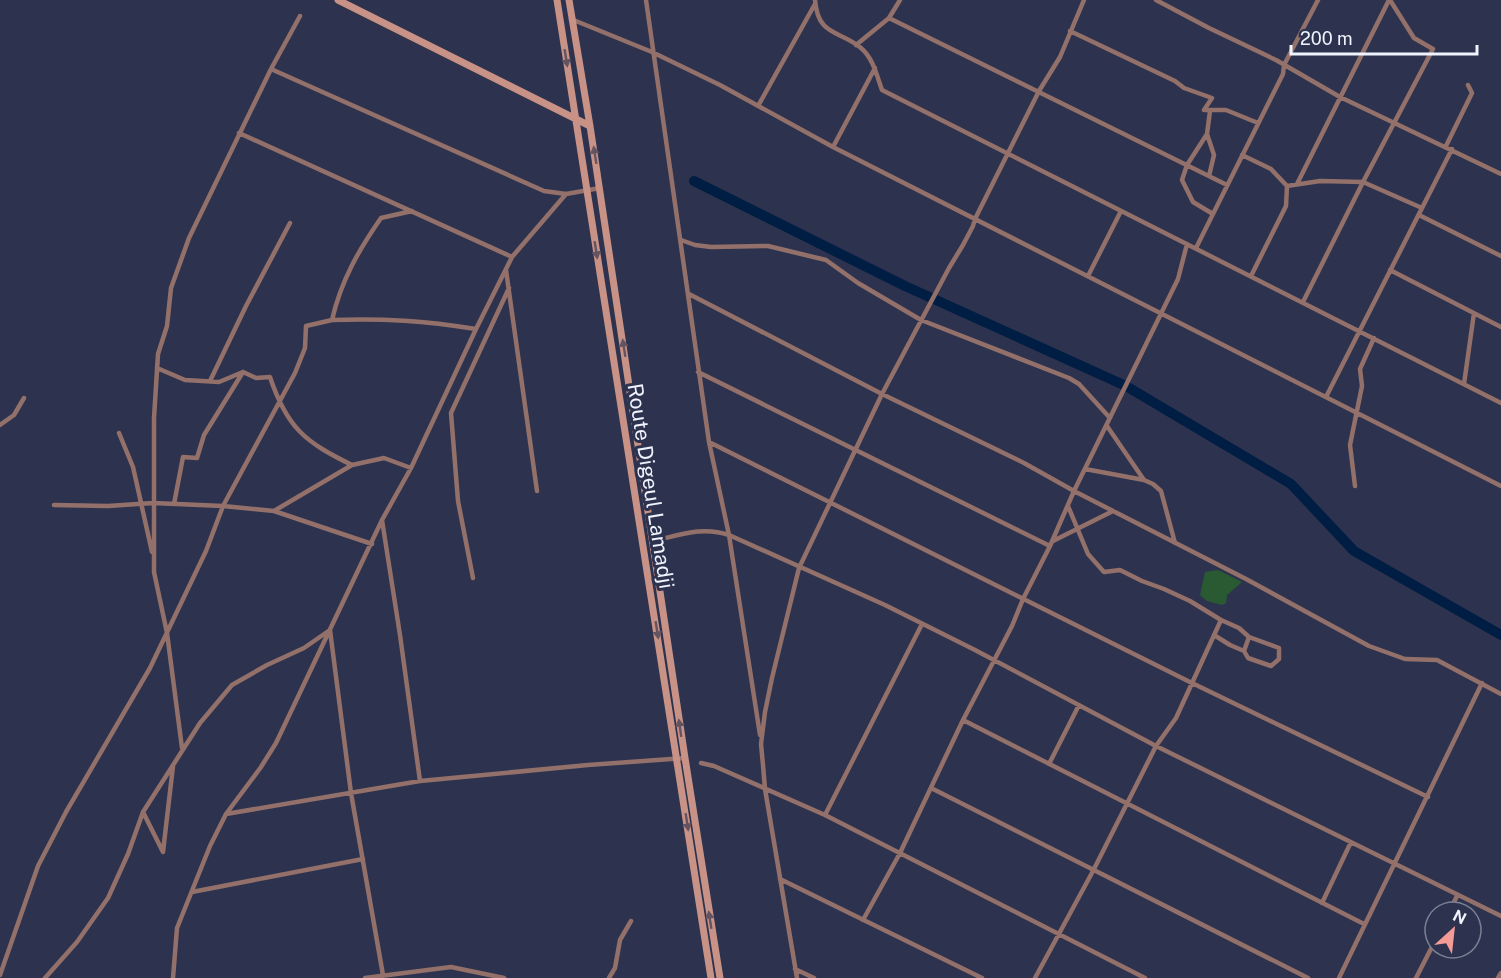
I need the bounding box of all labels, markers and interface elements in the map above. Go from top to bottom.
scale bar [1291,18,1477,56]
text: 200 m [1300,28,1353,49]
one-way arrow [561,48,570,67]
one-way arrow [590,145,599,164]
one-way arrow [592,241,601,260]
one-way arrow [619,338,628,357]
street label: Route Digeul Lamadji [622,382,680,590]
one-way arrow [652,620,661,639]
one-way arrow [676,718,685,737]
one-way arrow [682,813,691,832]
north arrow [1423,900,1483,960]
text: N [1450,906,1469,928]
one-way arrow [706,911,715,930]

